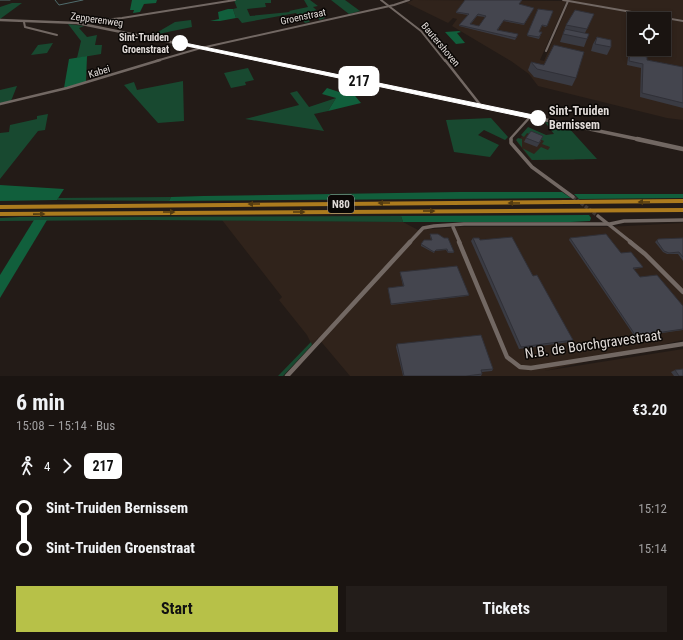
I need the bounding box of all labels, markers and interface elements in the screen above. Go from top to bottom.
street label: Groenstraat [279,6,327,27]
street label: Zepperenweg [70,10,124,29]
map controls [627,12,671,56]
button: locate [627,12,671,56]
street label: Bautershoven [419,20,462,69]
place label: Sint-Truiden Groenstraat [119,32,169,55]
marker: Sint-Truiden Groenstraat [172,35,188,51]
street label: Kabei [87,63,111,80]
line badge: 217 [336,68,382,94]
text: 217 [348,73,370,89]
place label: Sint-Truiden Bernissem [549,104,609,132]
marker: Sint-Truiden Bernissem [530,110,546,126]
road number: N80 [328,195,354,213]
one-way arrow [637,199,650,205]
one-way arrow [377,200,390,206]
one-way arrow [507,200,520,206]
one-way arrow [247,201,260,207]
one-way arrow [423,208,436,214]
one-way arrow [163,209,176,215]
one-way arrow [293,209,306,215]
one-way arrow [33,210,45,217]
street label: N.B. de Borchgravestraat [524,326,662,362]
text: 6 min [16,390,65,415]
text: €3.20 [632,401,667,419]
text: 15:08 – 15:14 · Bus [16,418,115,433]
icon: walk [16,455,38,477]
icon: forward [56,455,78,477]
text: 217 [92,458,114,474]
text: 4 [44,459,50,474]
text: Sint-Truiden Bernissem [46,499,188,517]
text: 15:12 [638,501,667,516]
text: Sint-Truiden Groenstraat [46,539,195,557]
text: 15:14 [638,541,667,556]
button: Start [16,586,338,632]
button: Tickets [346,586,667,632]

